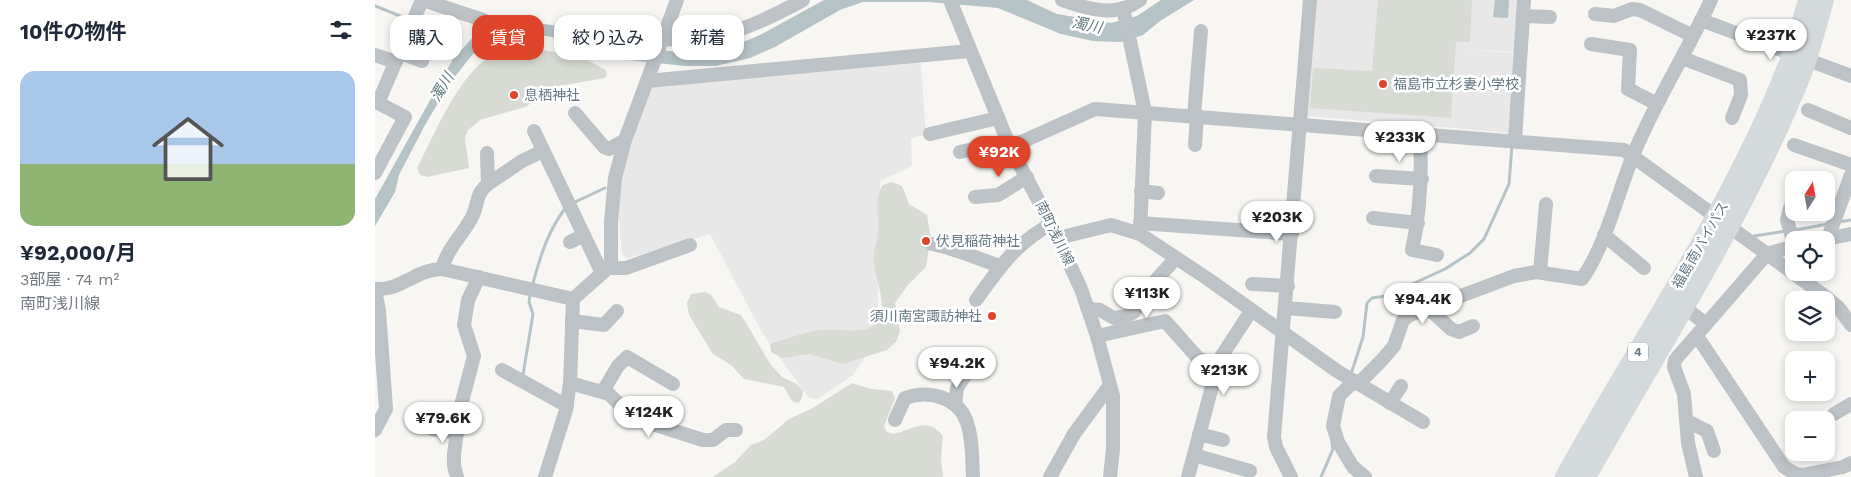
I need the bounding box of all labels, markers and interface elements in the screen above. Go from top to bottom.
water label: 濁川 [1071,13,1105,37]
chip: 購入 [390,15,462,60]
chip: 賃貸 [472,15,544,60]
chip: 絞り込み [554,15,662,60]
chip: 新着 [672,15,744,60]
icon: filters [327,16,355,44]
pin: ¥237K [1736,18,1806,61]
text: 10件の物件 [20,19,127,44]
text: ¥237K [1746,25,1796,44]
water label: 濁川 [427,68,458,104]
place label: 福島市立杉妻小学校 [1393,76,1519,92]
marker: 福島市立杉妻小学校 [1377,78,1389,90]
place label: 息栖神社 [524,87,580,103]
marker: 息栖神社 [508,89,520,101]
icon: home [143,104,233,194]
pin: ¥233K [1365,120,1435,163]
text: ¥233K [1375,127,1425,146]
pin: ¥92K [969,136,1029,178]
text: ¥92K [978,142,1020,161]
north arrow [1785,171,1835,221]
map controls [1785,171,1835,461]
street label: 南町浅川線 [1032,198,1078,268]
street label: 福島南バイパス [1669,199,1731,291]
pin: ¥203K [1242,200,1312,243]
text: ¥203K [1252,207,1302,226]
button: locate [1785,231,1835,281]
place label: 伏見稲荷神社 [936,233,1020,249]
marker: 伏見稲荷神社 [920,235,932,247]
text: ¥92,000/月 [20,240,136,265]
text: 3部屋 · 74 m² [20,270,119,289]
pin: ¥113K [1112,276,1182,319]
pin: ¥94.4K [1382,282,1464,325]
text: ¥113K [1124,283,1170,302]
text: ¥94.4K [1395,289,1451,308]
button: layers [1785,291,1835,341]
text: 南町浅川線 [20,294,100,313]
place label: 須川南宮諏訪神社 [870,308,982,324]
marker: 須川南宮諏訪神社 [986,310,998,322]
road number: 4 [1628,342,1648,362]
pin: ¥94.2K [916,346,998,389]
button: + [1785,351,1835,401]
text: ¥94.2K [929,353,985,372]
pin: ¥213K [1189,354,1259,396]
text: ¥213K [1200,360,1248,379]
pin: ¥124K [614,396,684,438]
pin: ¥79.6K [402,402,484,444]
text: ¥124K [625,402,673,421]
text: ¥79.6K [415,408,471,427]
button: − [1785,411,1835,461]

